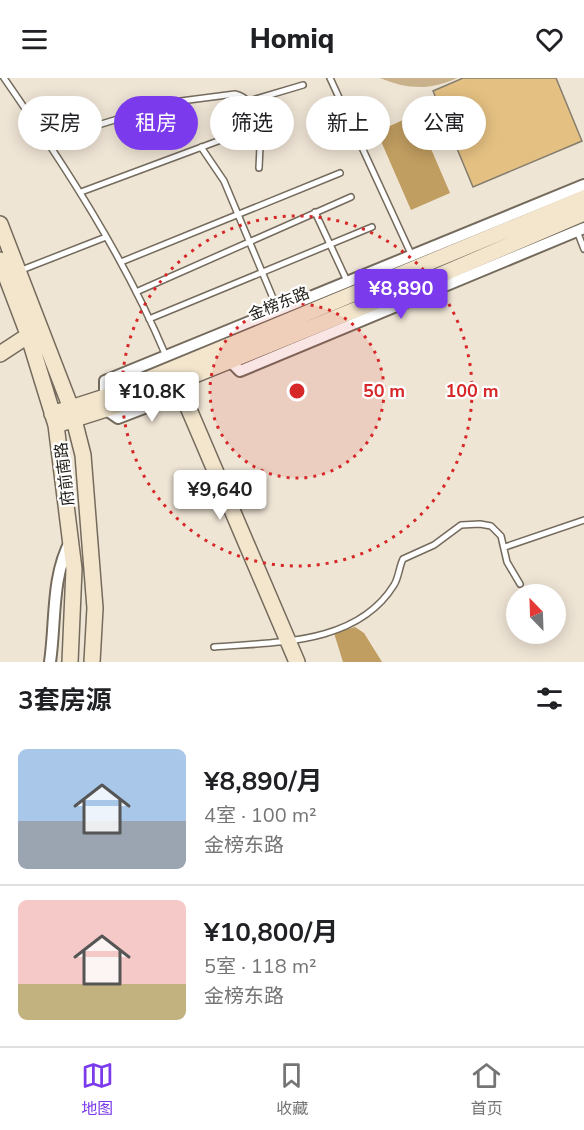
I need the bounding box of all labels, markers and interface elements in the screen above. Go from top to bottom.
text: Homiq [250,21,334,58]
icon: menu [18,23,51,56]
icon: heart [533,23,566,56]
chip: 买房 [18,96,102,150]
chip: 租房 [114,96,198,150]
chip: 筛选 [210,96,294,150]
chip: 新上 [306,96,390,150]
chip: 公寓 [402,96,486,150]
pin: ¥8,890 [352,269,450,320]
text: ¥8,890 [369,275,433,302]
street label: 金榜东路 [245,282,313,326]
pin: ¥10.8K [103,372,201,423]
text: ¥10.8K [119,378,185,405]
text: 50 m [363,379,405,403]
text: 100 m [445,379,499,403]
centre of rings [287,381,307,401]
street label: 府前南路 [50,441,80,507]
pin: ¥9,640 [171,470,269,521]
text: ¥9,640 [188,476,252,503]
north arrow [506,584,566,644]
map controls [506,584,566,644]
icon: filters [533,682,566,715]
text: 3套房源 [18,683,112,718]
text: ¥8,890/月 [204,764,323,799]
icon: home [66,773,138,845]
text: 4室 · 100 m² [204,802,317,829]
text: 金榜东路 [204,832,284,859]
text: ¥10,800/月 [204,915,338,950]
icon: home [66,924,138,996]
text: 5室 · 118 m² [204,953,317,980]
text: 金榜东路 [204,983,284,1010]
tab: 地图 [81,1059,114,1120]
tab: 收藏 [275,1059,308,1120]
tab: 首页 [470,1059,503,1120]

